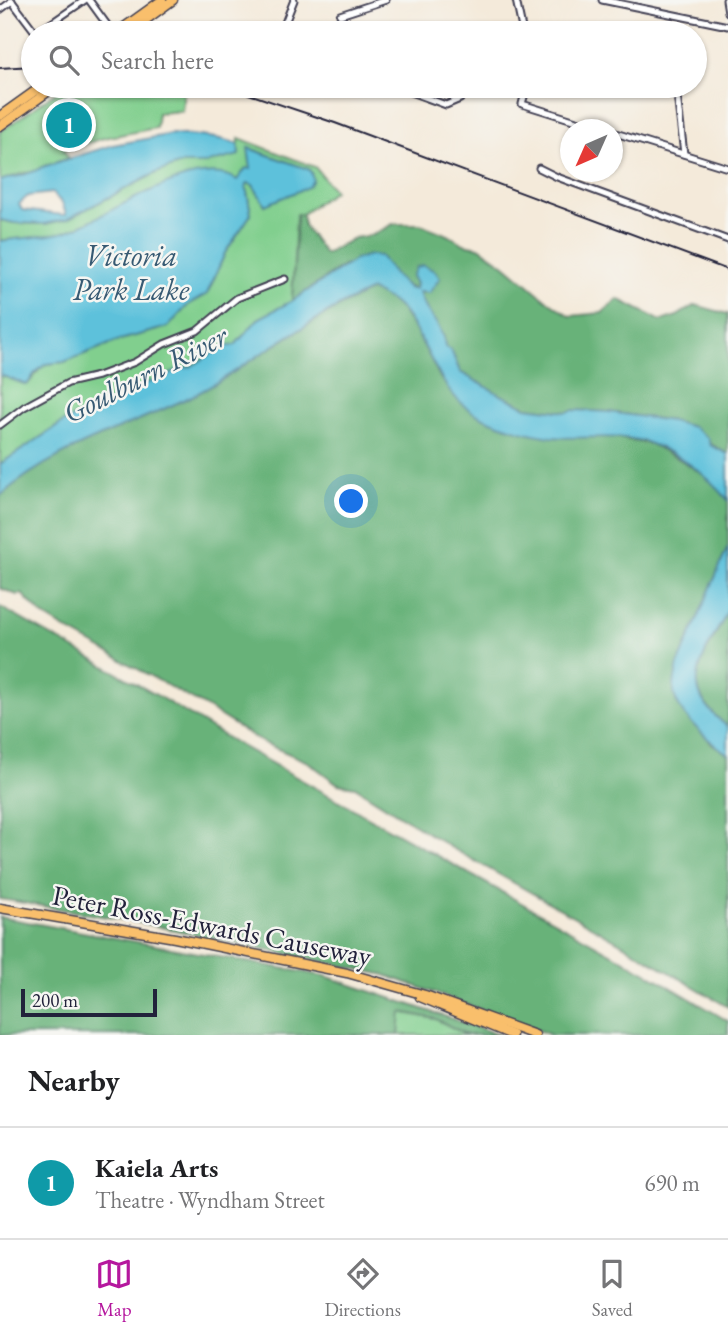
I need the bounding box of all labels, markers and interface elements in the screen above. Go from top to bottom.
search box [21,21,707,98]
icon: search [45,41,83,79]
text: Search here [101,43,214,77]
pin: 1 [46,99,92,151]
north arrow [560,119,623,182]
water label: Victoria Park Lake [73,236,190,309]
water label: Goulburn River [56,315,235,432]
your location [334,484,368,518]
street label: Peter Ross-Edwards Causeway [49,876,375,974]
scale bar [21,986,158,1018]
text: 200 m [32,988,78,1013]
text: Nearby [28,1061,120,1100]
text: Kaiela Arts [95,1151,218,1185]
text: 1 [45,1168,57,1198]
text: 690 m [644,1168,700,1198]
text: Theatre · Wyndham Street [95,1185,325,1215]
tab: Map [95,1255,133,1322]
tab: Directions [324,1255,401,1322]
tab: Saved [592,1255,633,1322]

